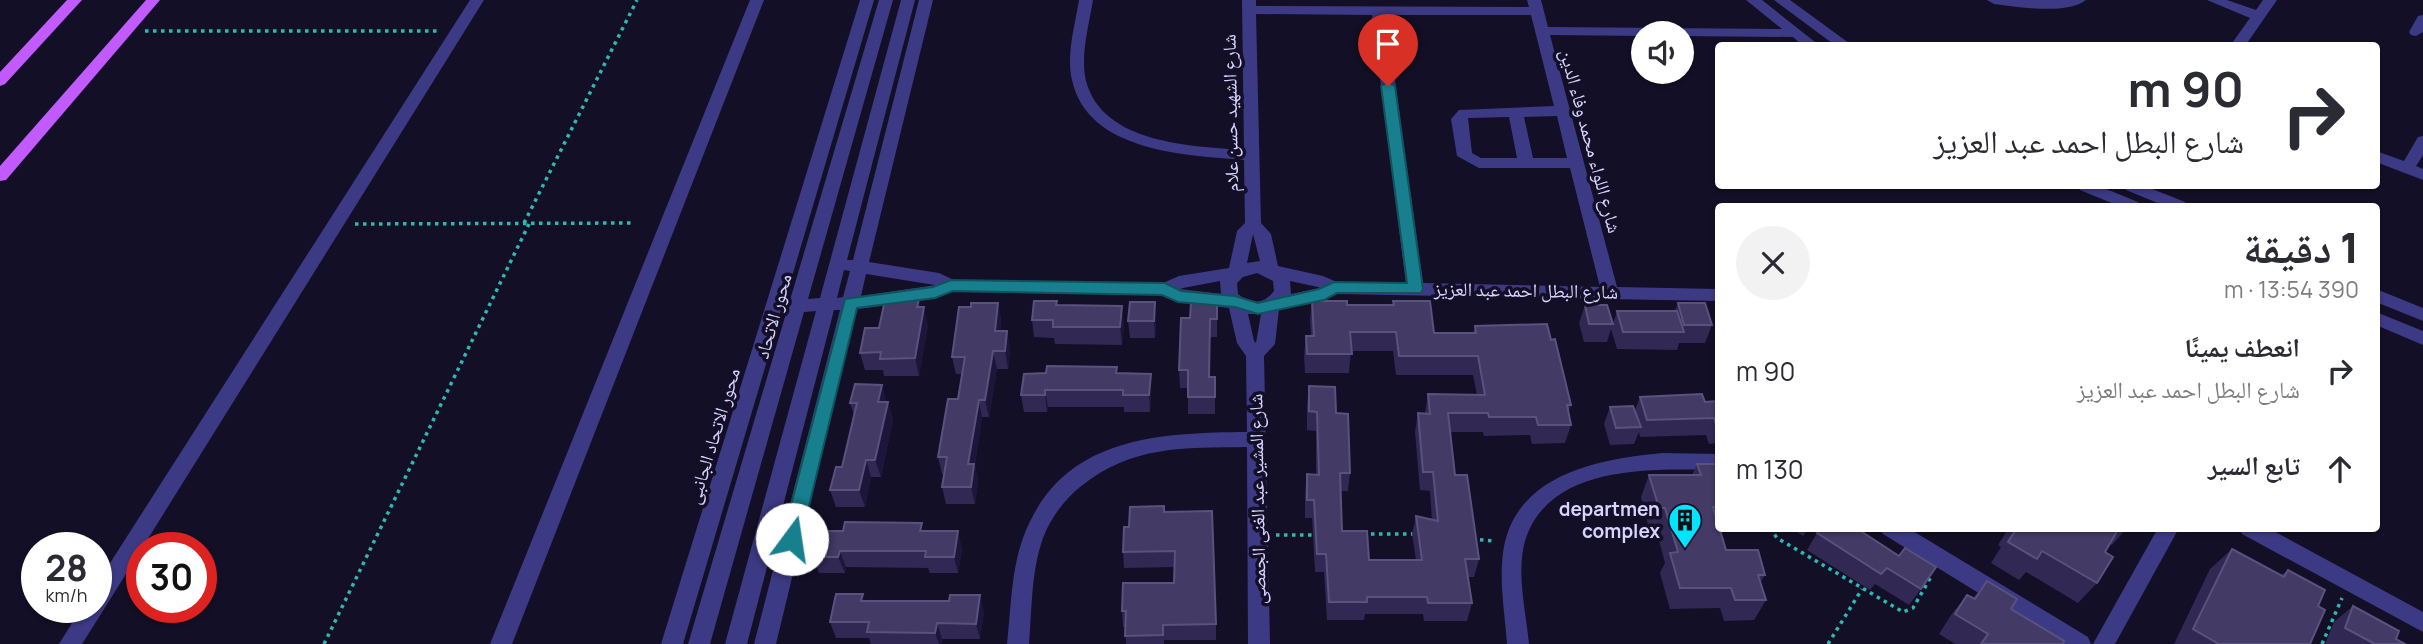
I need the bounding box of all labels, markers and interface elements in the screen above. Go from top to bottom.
pin [1358,14,1418,86]
map controls [1631,21,1694,84]
button: sound [1631,21,1694,84]
icon: arrive [1369,25,1407,63]
street label: شارع الشهيد حسن علام [1216,34,1245,192]
street label: شارع اللواء محمد وفاء الدين [1554,46,1628,236]
text: 90 m [2127,55,2244,122]
icon: right [2268,70,2359,161]
text: شارع البطل احمد عبد العزيز [1933,119,2244,163]
text: 1 دقيقة [2243,218,2359,276]
button: close [1736,226,1810,300]
street label: محور الاتحاد [748,270,798,362]
text: 390 m · 13:54 [2224,273,2359,305]
street label: شارع البطل احمد عبد العزيز [1433,275,1618,305]
text: انعطف يمينًا [2185,329,2300,365]
icon: right [2321,352,2359,390]
text: 90 m [1736,353,1795,389]
street label: محور الاتحاد الجانبى [680,365,746,507]
text: شارع البطل احمد عبد العزيز [2077,373,2300,405]
street label: شارع المشير عبد الغنى الجمصى [1242,393,1272,605]
text: تابع السير [2208,447,2300,483]
icon: ahead [2321,450,2359,488]
text: 130 m [1736,451,1804,487]
place label: departmen complex [1559,496,1660,544]
building icon: departmen complex [1666,501,1704,550]
position arrow [755,502,829,576]
speed limit sign: 30 [126,532,217,623]
text: 28 [45,544,88,592]
text: km/h [46,583,87,607]

